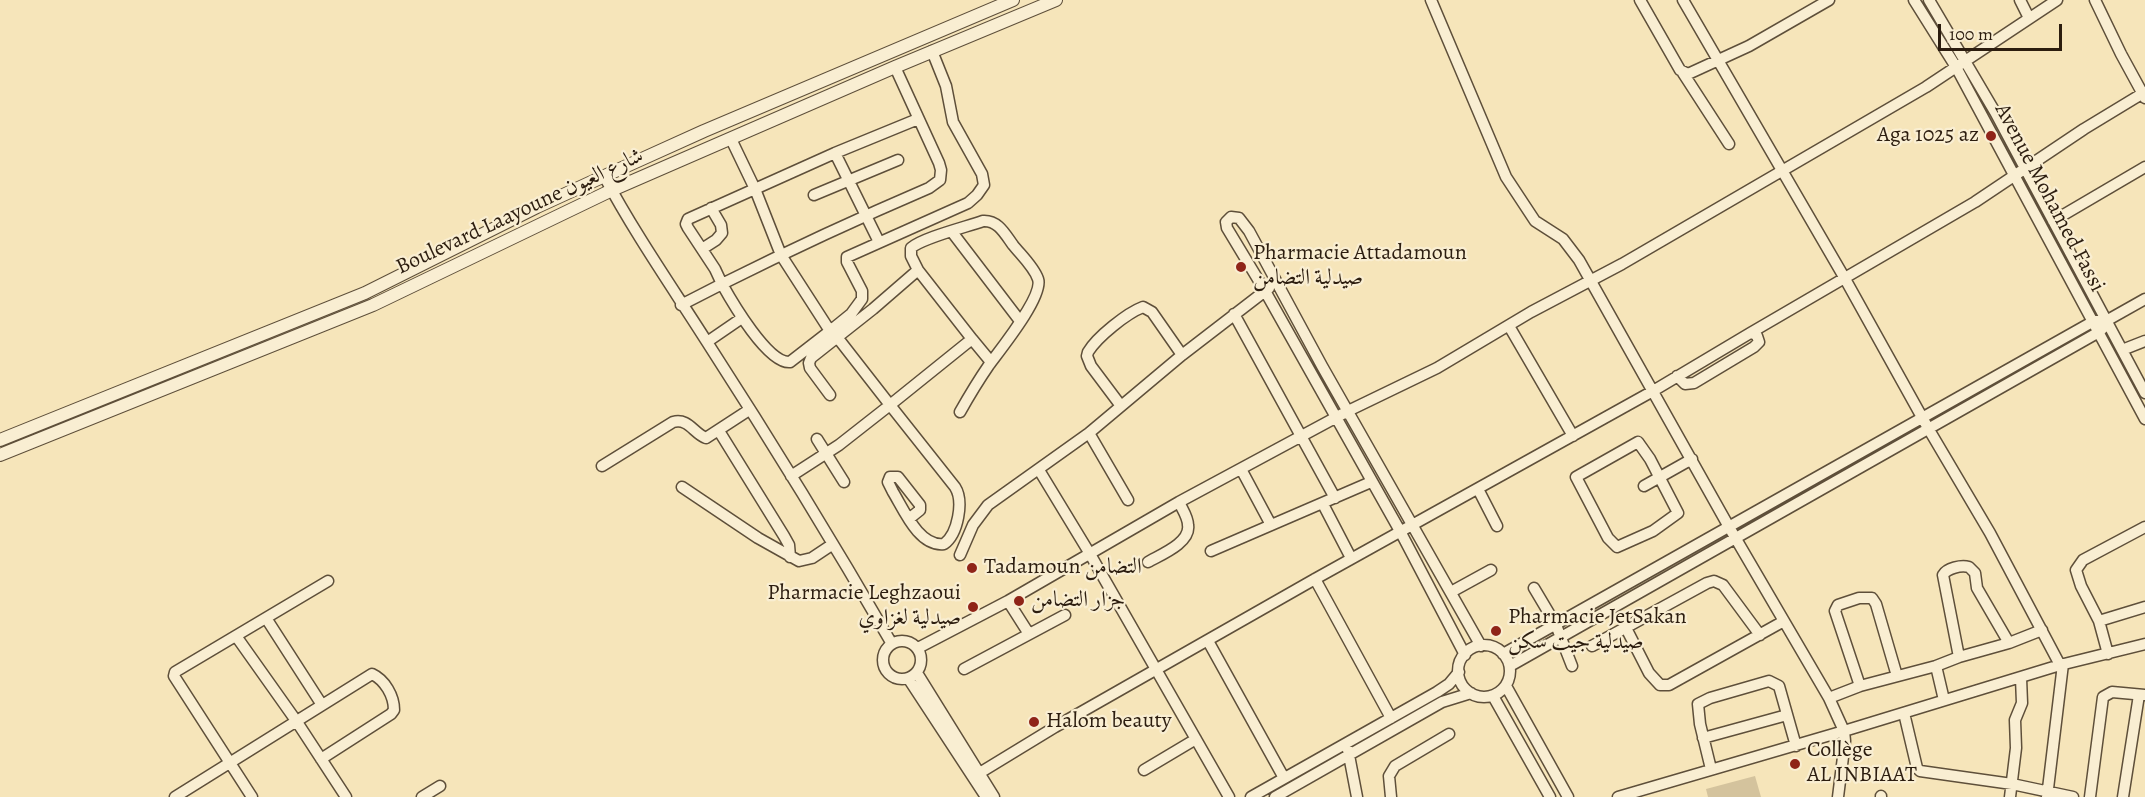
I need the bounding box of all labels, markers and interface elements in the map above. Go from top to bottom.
scale bar [1941,12,2066,50]
text: 100 m [1949,22,1993,46]
street label: Avenue Mohamed Fassi [1988,99,2110,297]
place label: Aga 1025 az [1877,123,1979,149]
marker: Aga 1025 az [1984,129,1998,143]
street label: Boulevard Laayoune شارع العيون [392,143,648,281]
place label: Pharmacie Attadamoun صيدلية التضامن [1253,241,1467,292]
marker: Pharmacie Attadamoun صيدلية التضامن [1234,260,1248,274]
place label: Tadamoun التضامن [984,555,1142,581]
marker: Tadamoun التضامن [965,561,979,575]
place label: Pharmacie Leghzaoui صيدلية لغزاوي [767,581,961,632]
place label: جزار التضامن [1031,588,1125,614]
marker: جزار التضامن [1012,594,1026,608]
marker: Pharmacie Leghzaoui صيدلية لغزاوي [966,600,980,614]
place label: Pharmacie JetSakan صيدلية جيت سكن [1508,605,1687,656]
marker: Pharmacie JetSakan صيدلية جيت سكن [1489,624,1503,638]
place label: Halom beauty [1046,709,1172,735]
marker: Halom beauty [1027,715,1041,729]
place label: Collège AL INBIAAT [1807,738,1917,790]
marker: Collège AL INBIAAT [1788,757,1802,771]

